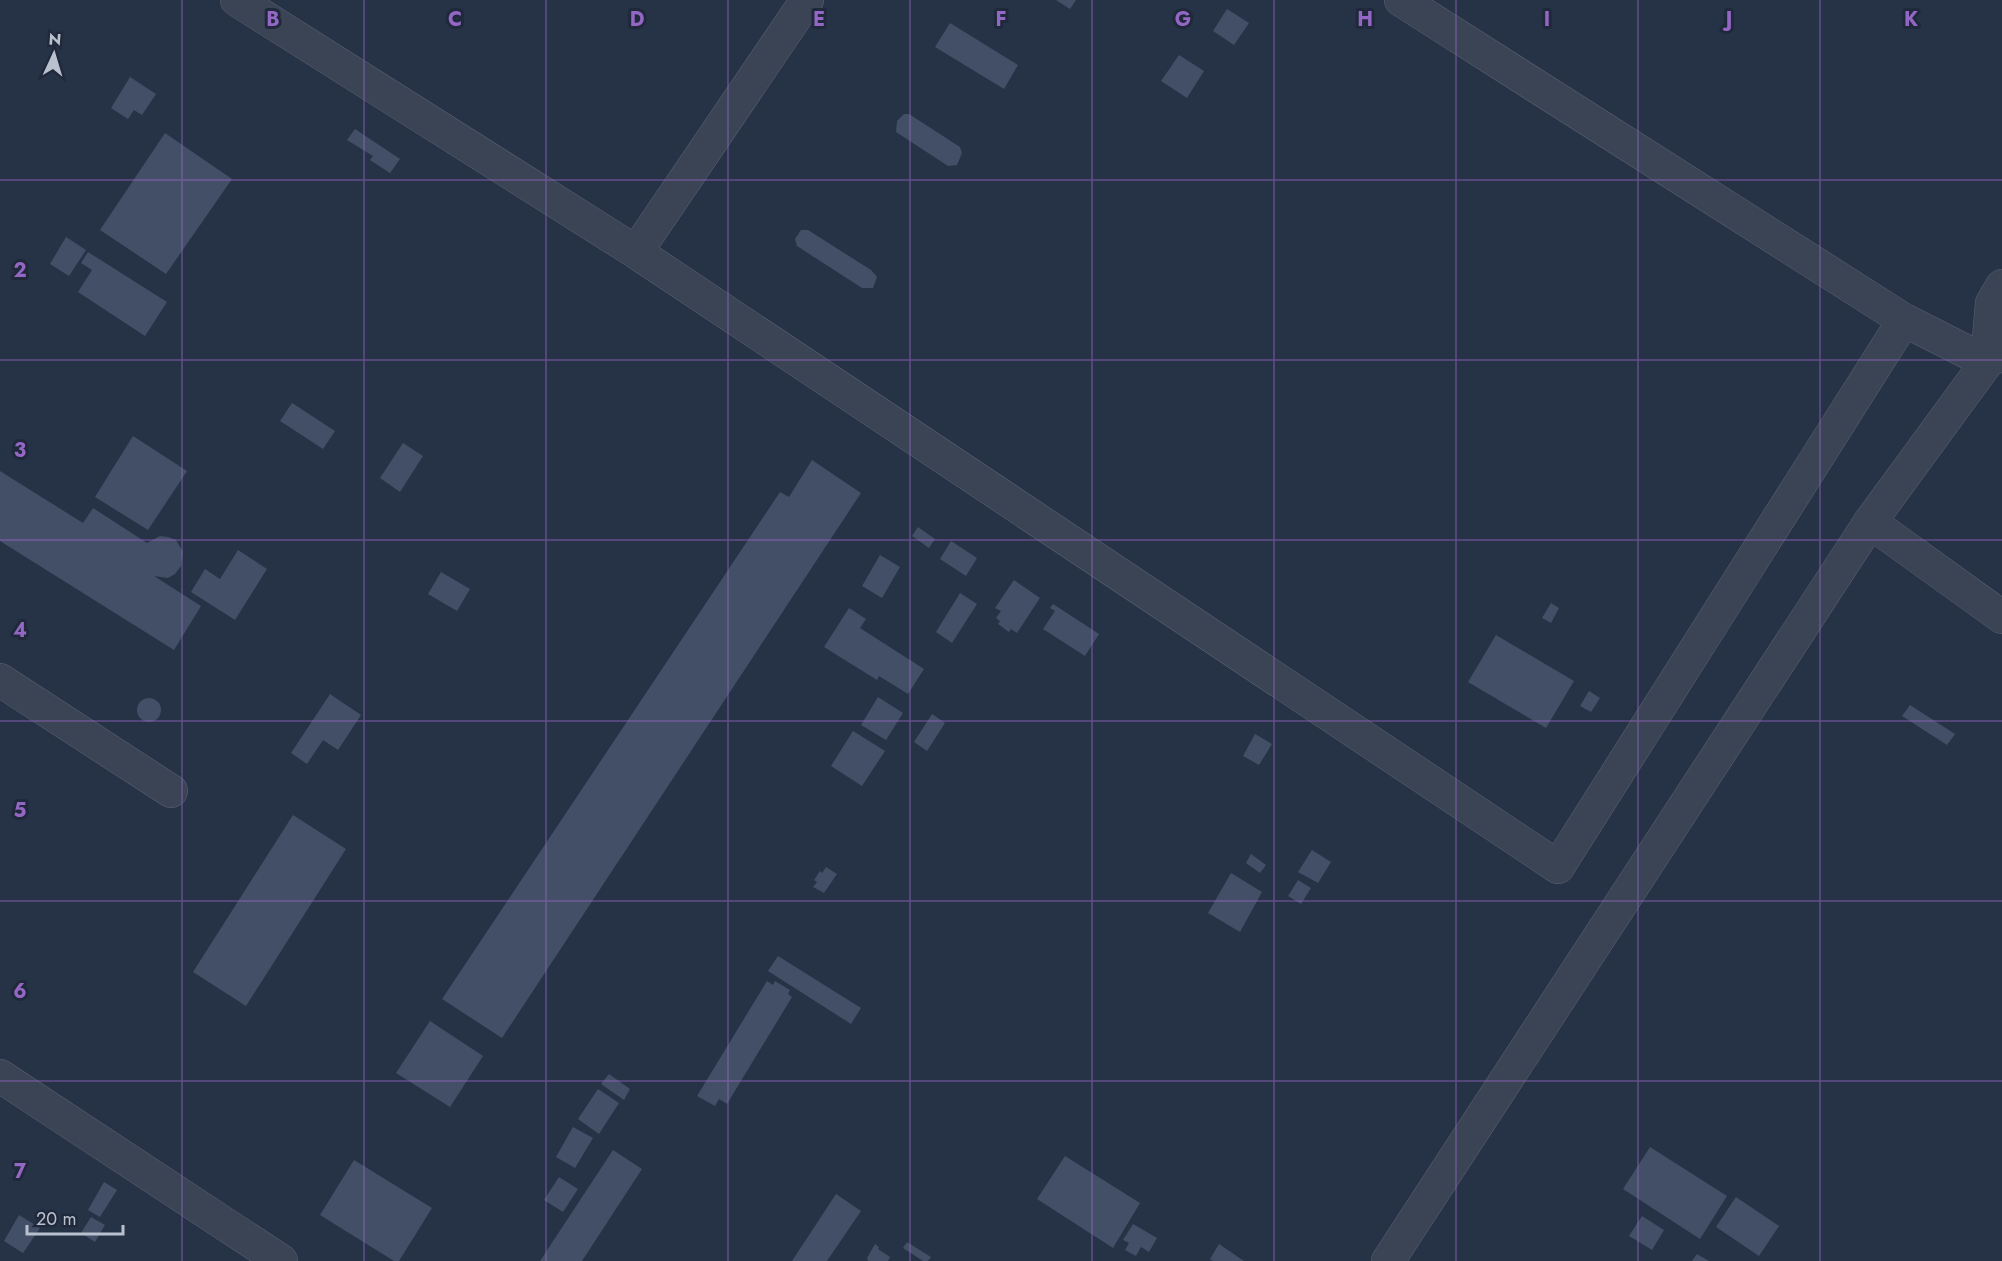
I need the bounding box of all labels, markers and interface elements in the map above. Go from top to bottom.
text: B [266,5,280,34]
text: C [448,5,462,34]
text: D [630,5,644,34]
text: E [813,5,825,34]
text: F [995,5,1007,34]
text: G [1175,5,1191,34]
text: H [1357,5,1373,34]
text: I [1544,5,1550,34]
text: J [1722,5,1732,34]
text: K [1904,5,1918,34]
north arrow [24,24,84,84]
text: N [48,28,62,51]
text: 2 [13,256,27,285]
text: 3 [14,436,26,465]
text: 4 [13,616,27,645]
text: 5 [14,796,27,825]
text: 6 [13,977,27,1006]
text: 7 [14,1157,27,1186]
scale bar [27,1198,123,1236]
text: 20 m [36,1206,76,1232]

